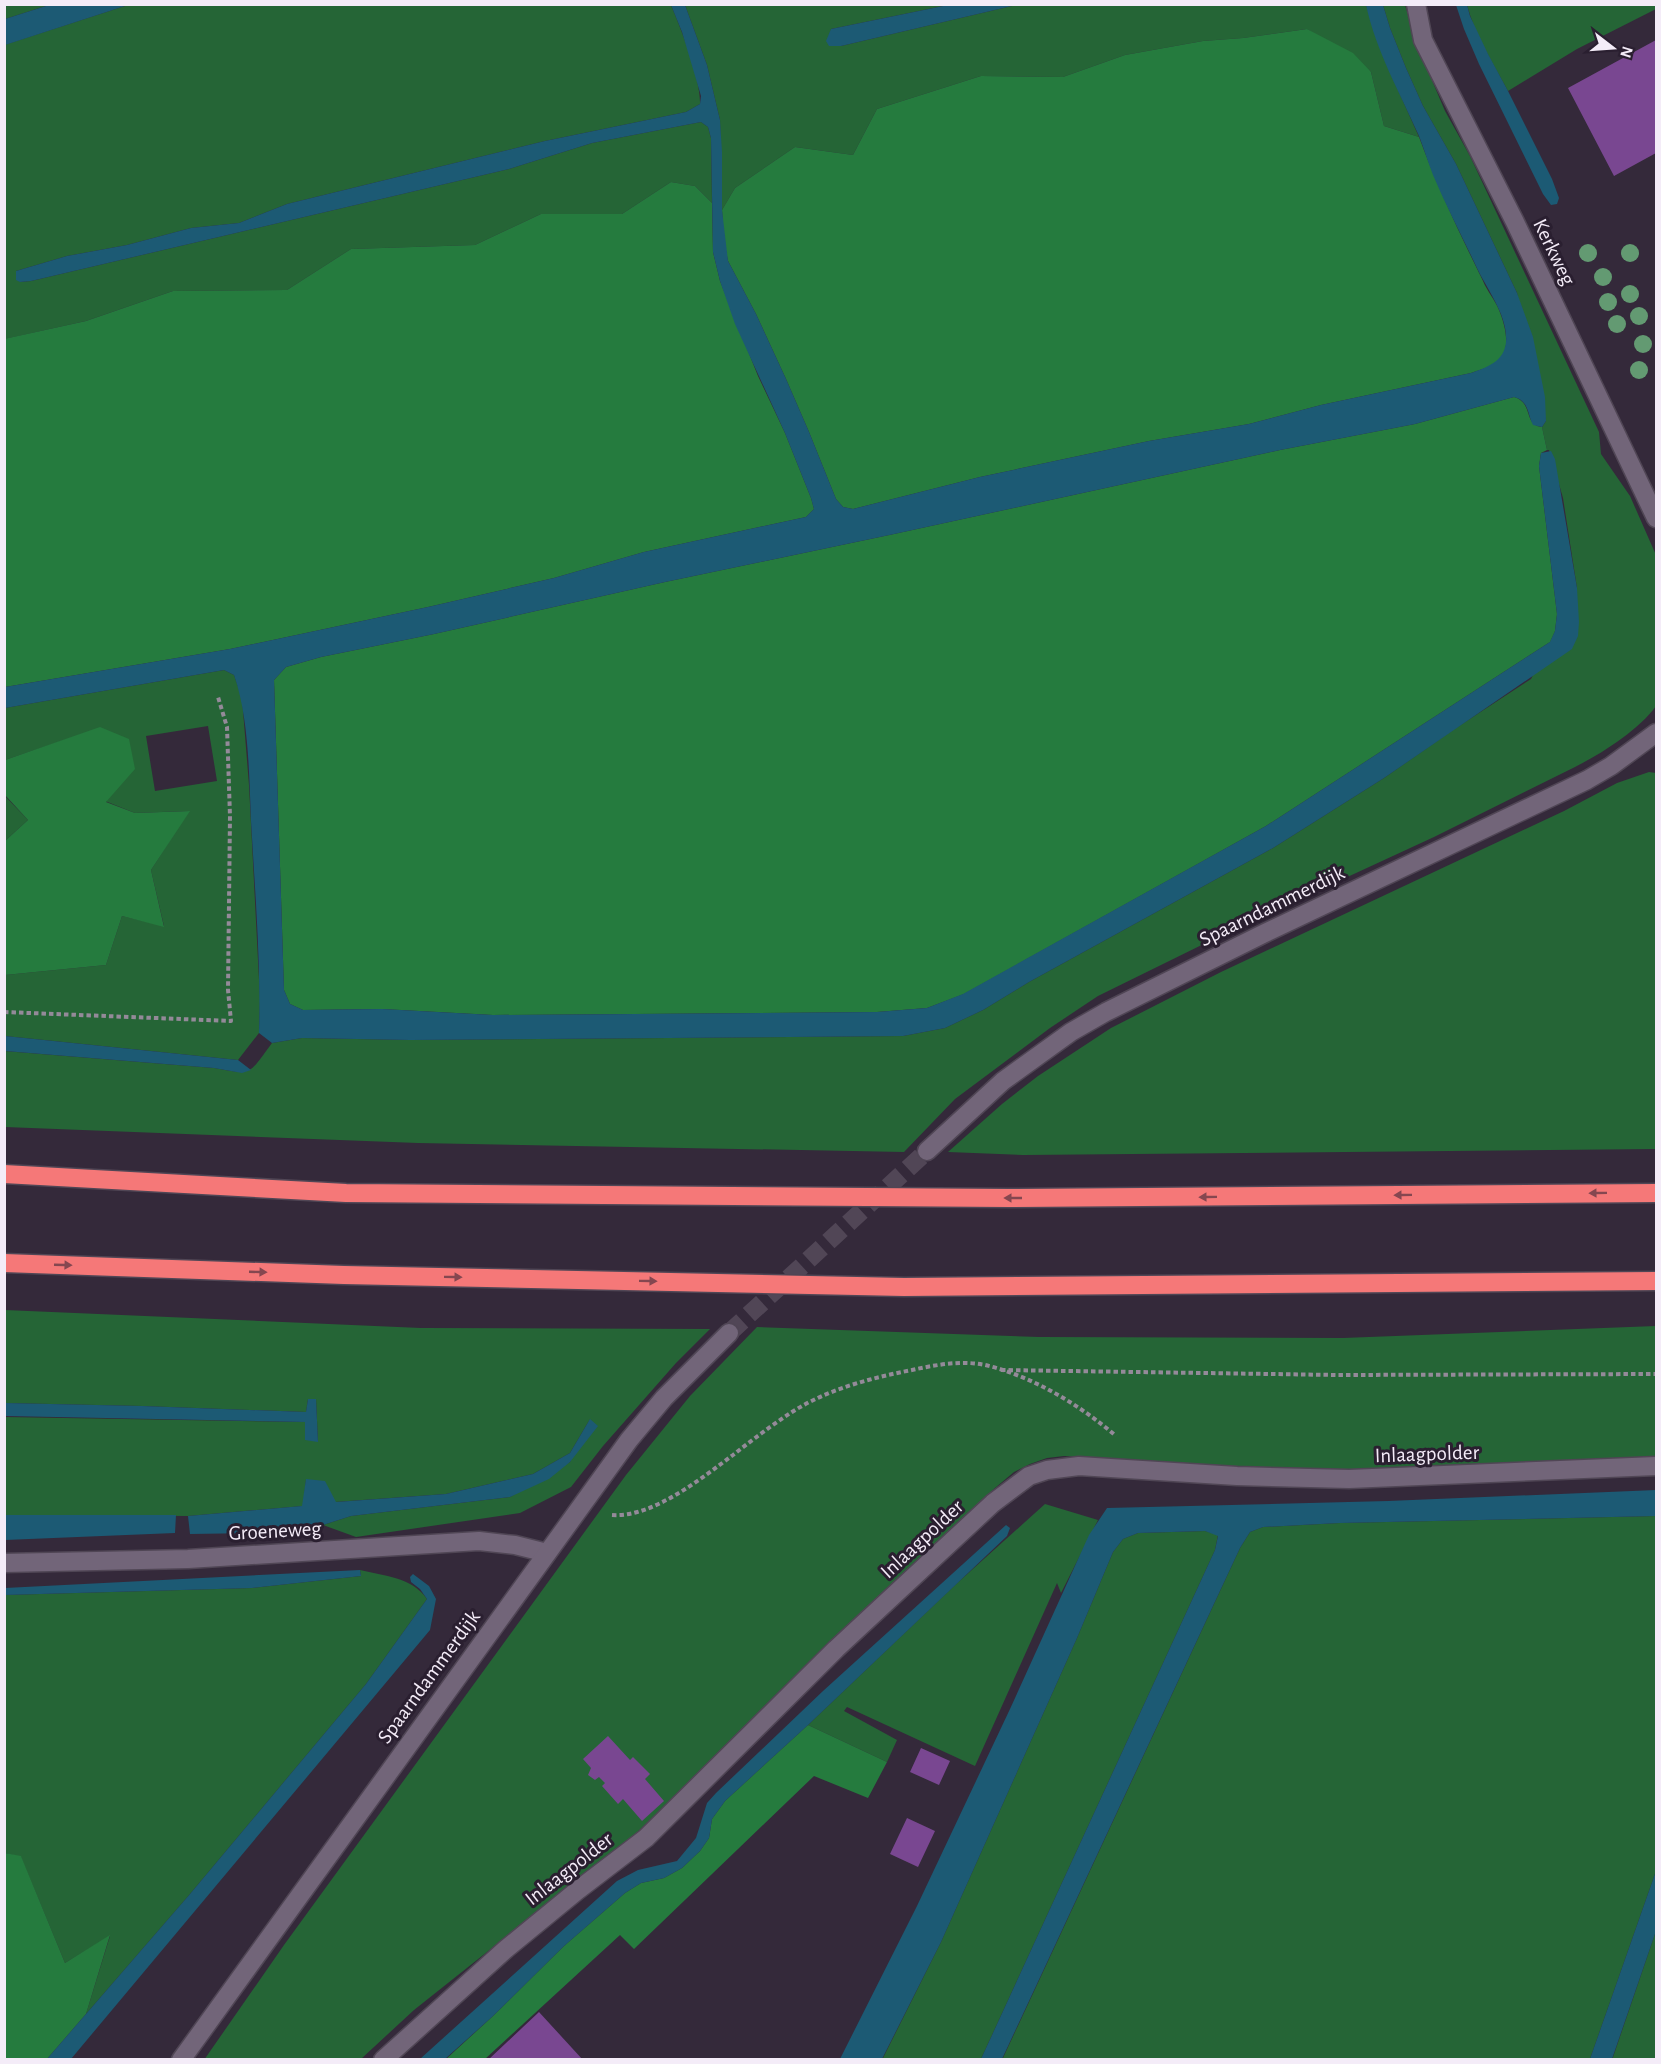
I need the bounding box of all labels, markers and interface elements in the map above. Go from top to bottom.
north arrow [1583,18,1643,78]
text: N [1617,44,1636,60]
street label: Kerkweg [1529,216,1579,289]
street label: Spaarndammerdijk [1196,862,1348,950]
one-way arrow [1589,1188,1608,1198]
one-way arrow [1394,1190,1413,1200]
one-way arrow [1199,1192,1218,1201]
one-way arrow [1004,1193,1023,1203]
one-way arrow [53,1261,72,1270]
one-way arrow [248,1268,267,1277]
one-way arrow [443,1272,462,1282]
one-way arrow [638,1276,657,1286]
street label: Inlaagpolder [1374,1442,1480,1466]
street label: Inlaagpolder [877,1496,968,1582]
street label: Groeneweg [228,1518,323,1544]
street label: Spaarndammerdijk [374,1606,484,1747]
street label: Inlaagpolder [521,1828,617,1909]

